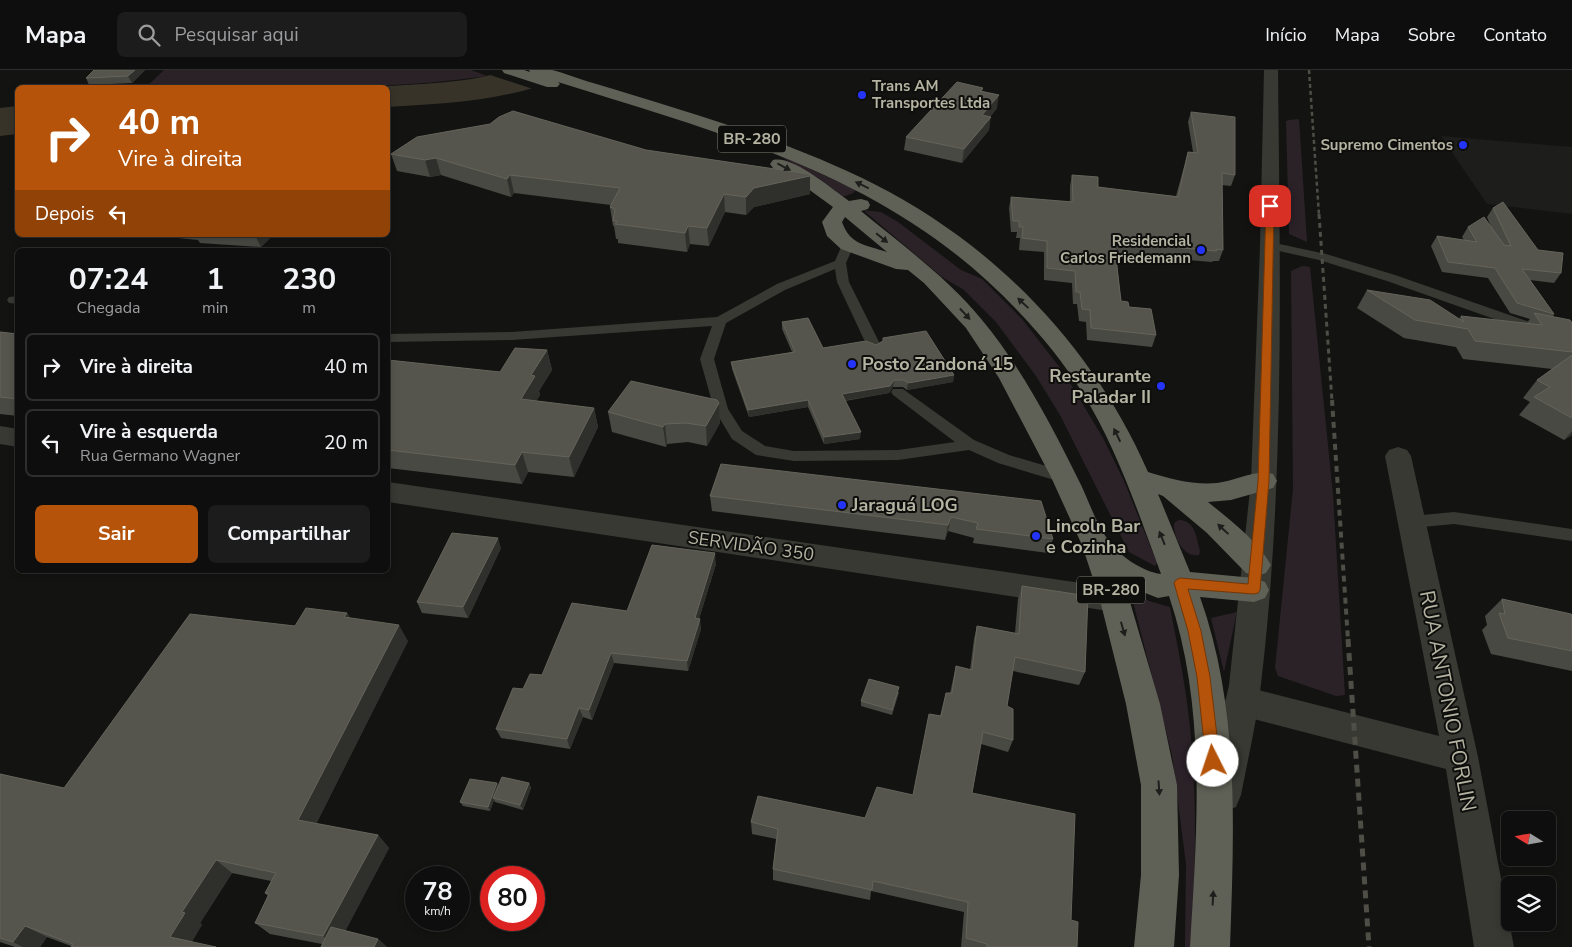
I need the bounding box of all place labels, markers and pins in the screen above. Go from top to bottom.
place label: Trans AM Transportes Ltda [872,76,990,113]
marker: Trans AM Transportes Ltda [856,89,868,101]
place label: Supremo Cimentos [1320,135,1453,155]
marker: Supremo Cimentos [1457,139,1469,151]
pin [1249,185,1291,227]
place label: Residencial Carlos Friedemann [1060,231,1191,268]
marker: Residencial Carlos Friedemann [1195,244,1207,256]
place label: Posto Zandoná 15 [862,352,1014,376]
marker: Posto Zandoná 15 [846,358,858,370]
place label: Restaurante Paladar II [1049,364,1151,409]
marker: Restaurante Paladar II [1155,380,1167,392]
place label: Jaraguá LOG [851,493,958,517]
marker: Jaraguá LOG [836,499,848,511]
place label: Lincoln Bar e Cozinha [1046,514,1140,559]
marker: Lincoln Bar e Cozinha [1030,530,1042,542]

